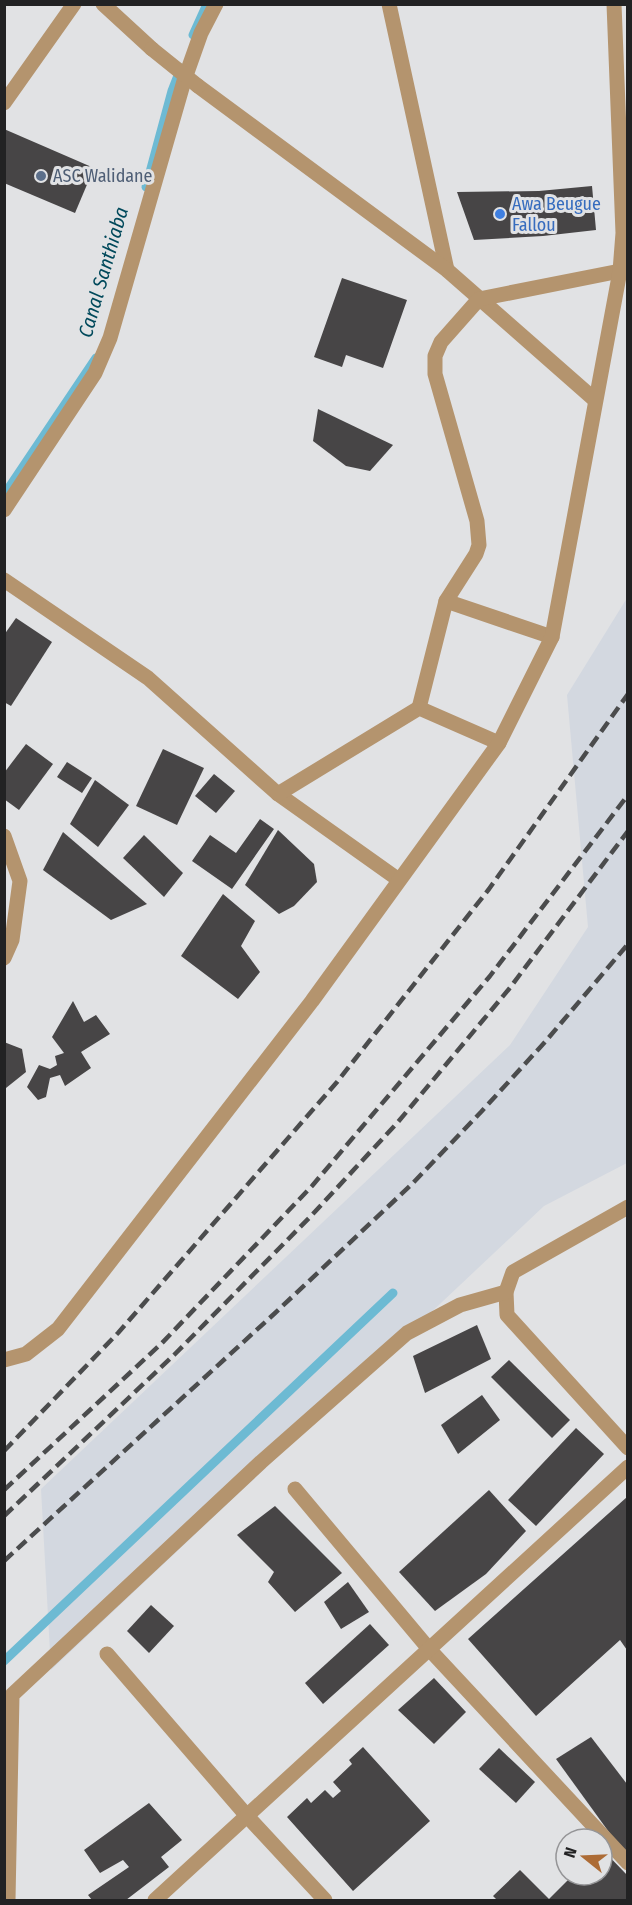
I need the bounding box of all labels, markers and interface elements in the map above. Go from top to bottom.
place label: ASC Walidane [53,165,153,187]
marker: ASC Walidane [34,169,48,183]
place label: Awa Beugue Fallou [512,193,601,236]
water label: Canal Santhiaba [73,204,133,340]
marker: Awa Beugue Fallou [493,207,507,221]
north arrow [554,1827,614,1887]
text: N [560,1845,581,1860]

